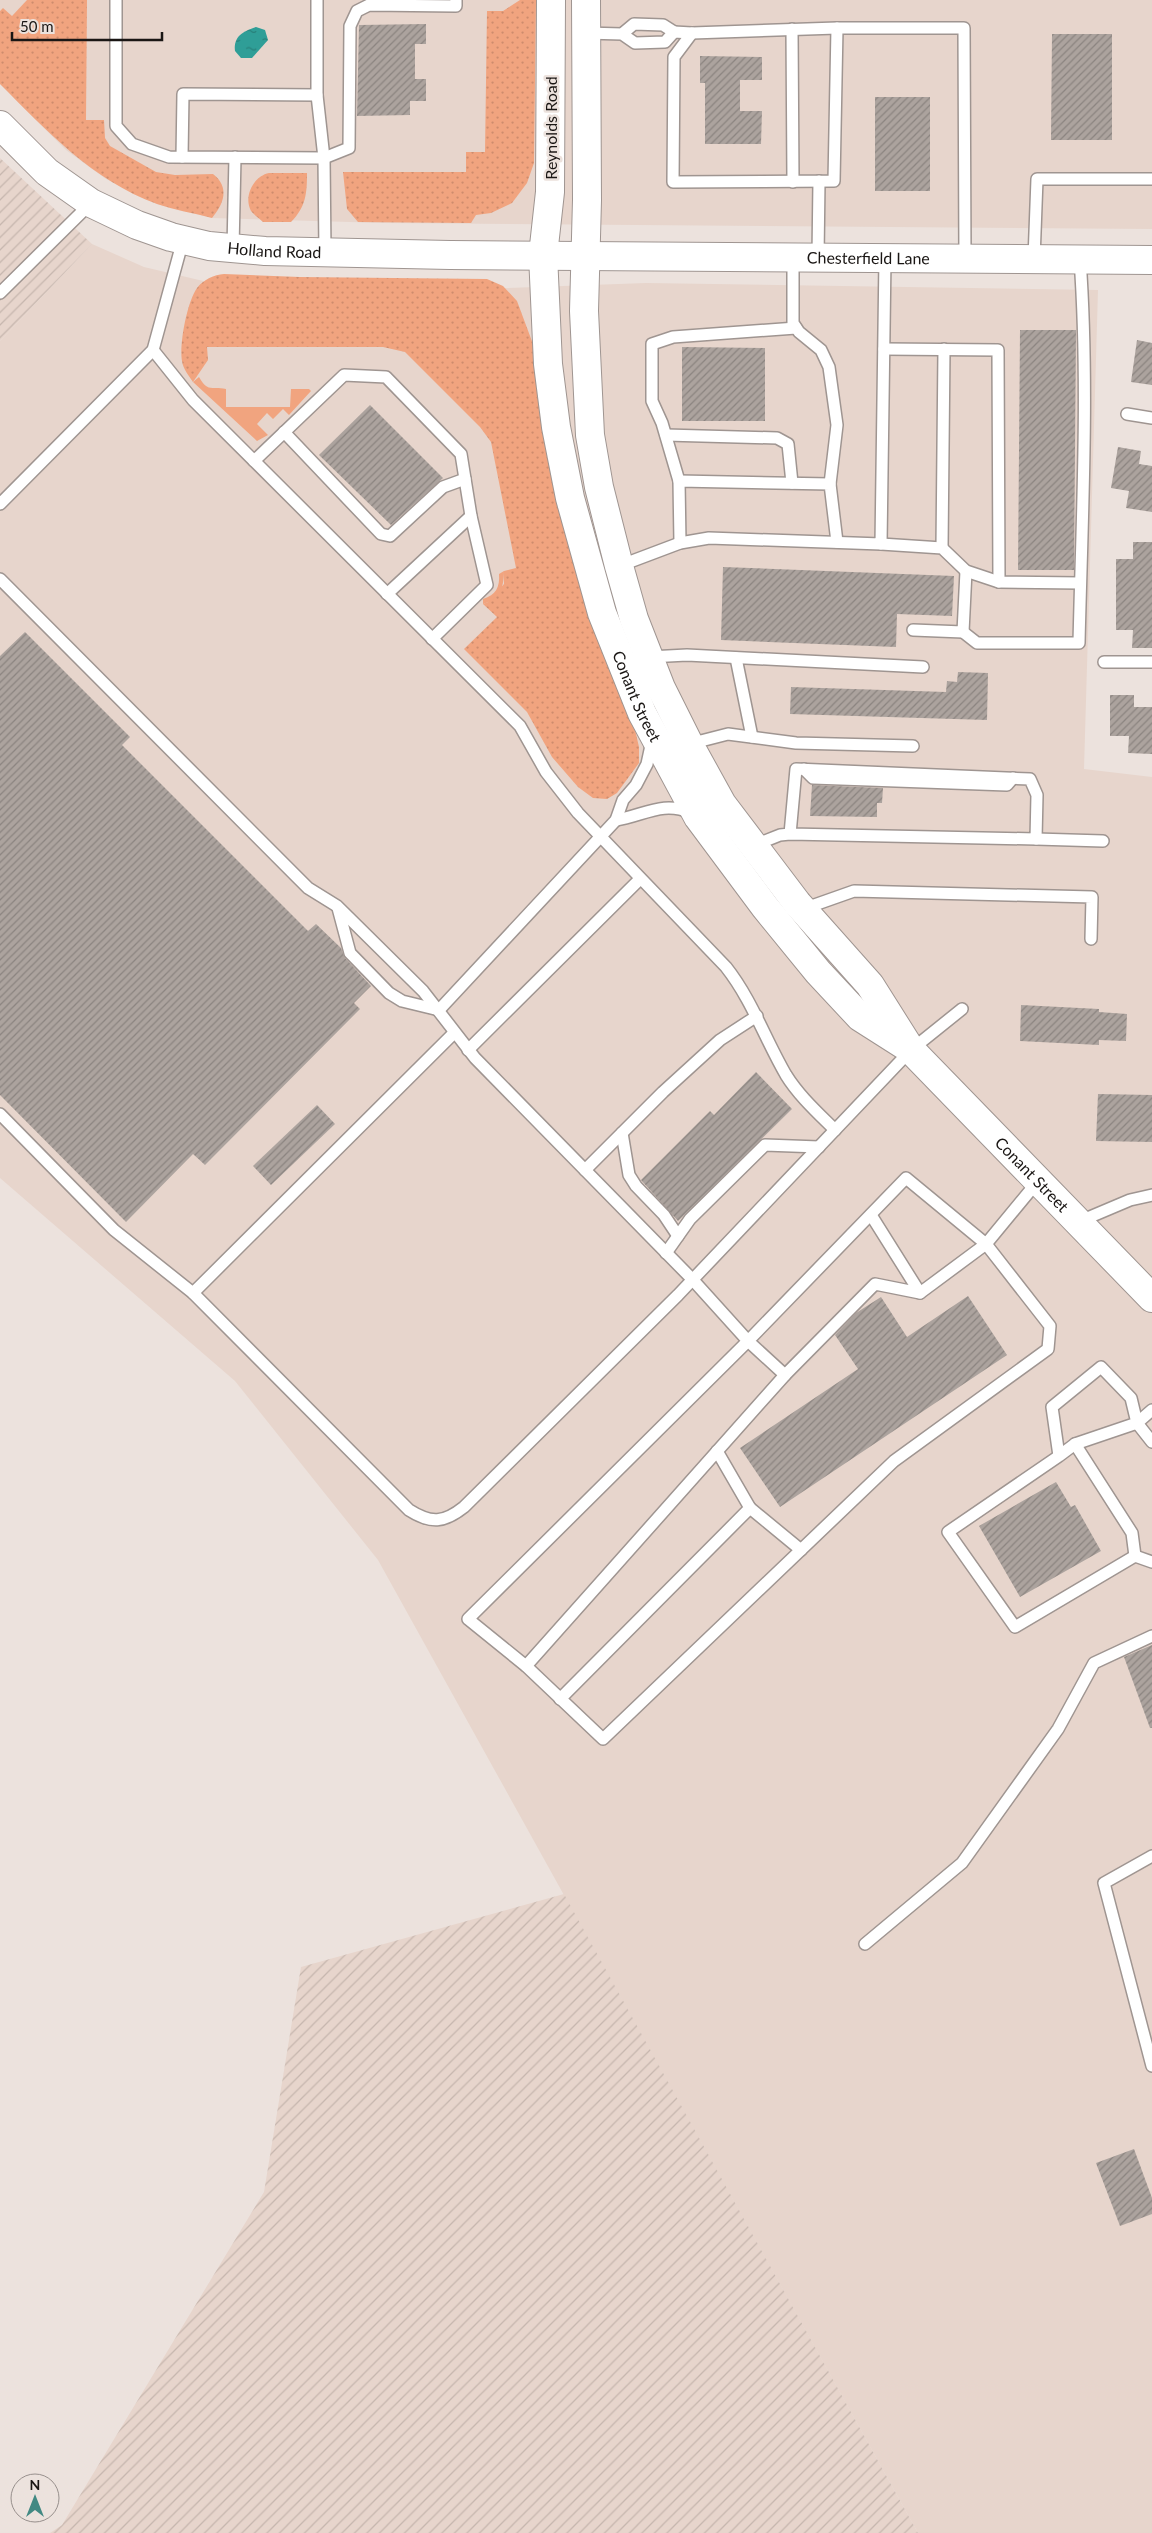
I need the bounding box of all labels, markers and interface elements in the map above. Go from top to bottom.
scale bar [12,10,162,42]
text: 50 m [20,17,54,35]
street label: Reynolds Road [541,76,560,180]
street label: Holland Road [227,238,322,261]
street label: Chesterfield Lane [807,248,930,267]
street label: Conant Street [609,648,666,745]
street label: Conant Street [991,1133,1073,1216]
north arrow [10,2473,60,2523]
text: N [30,2476,40,2493]

